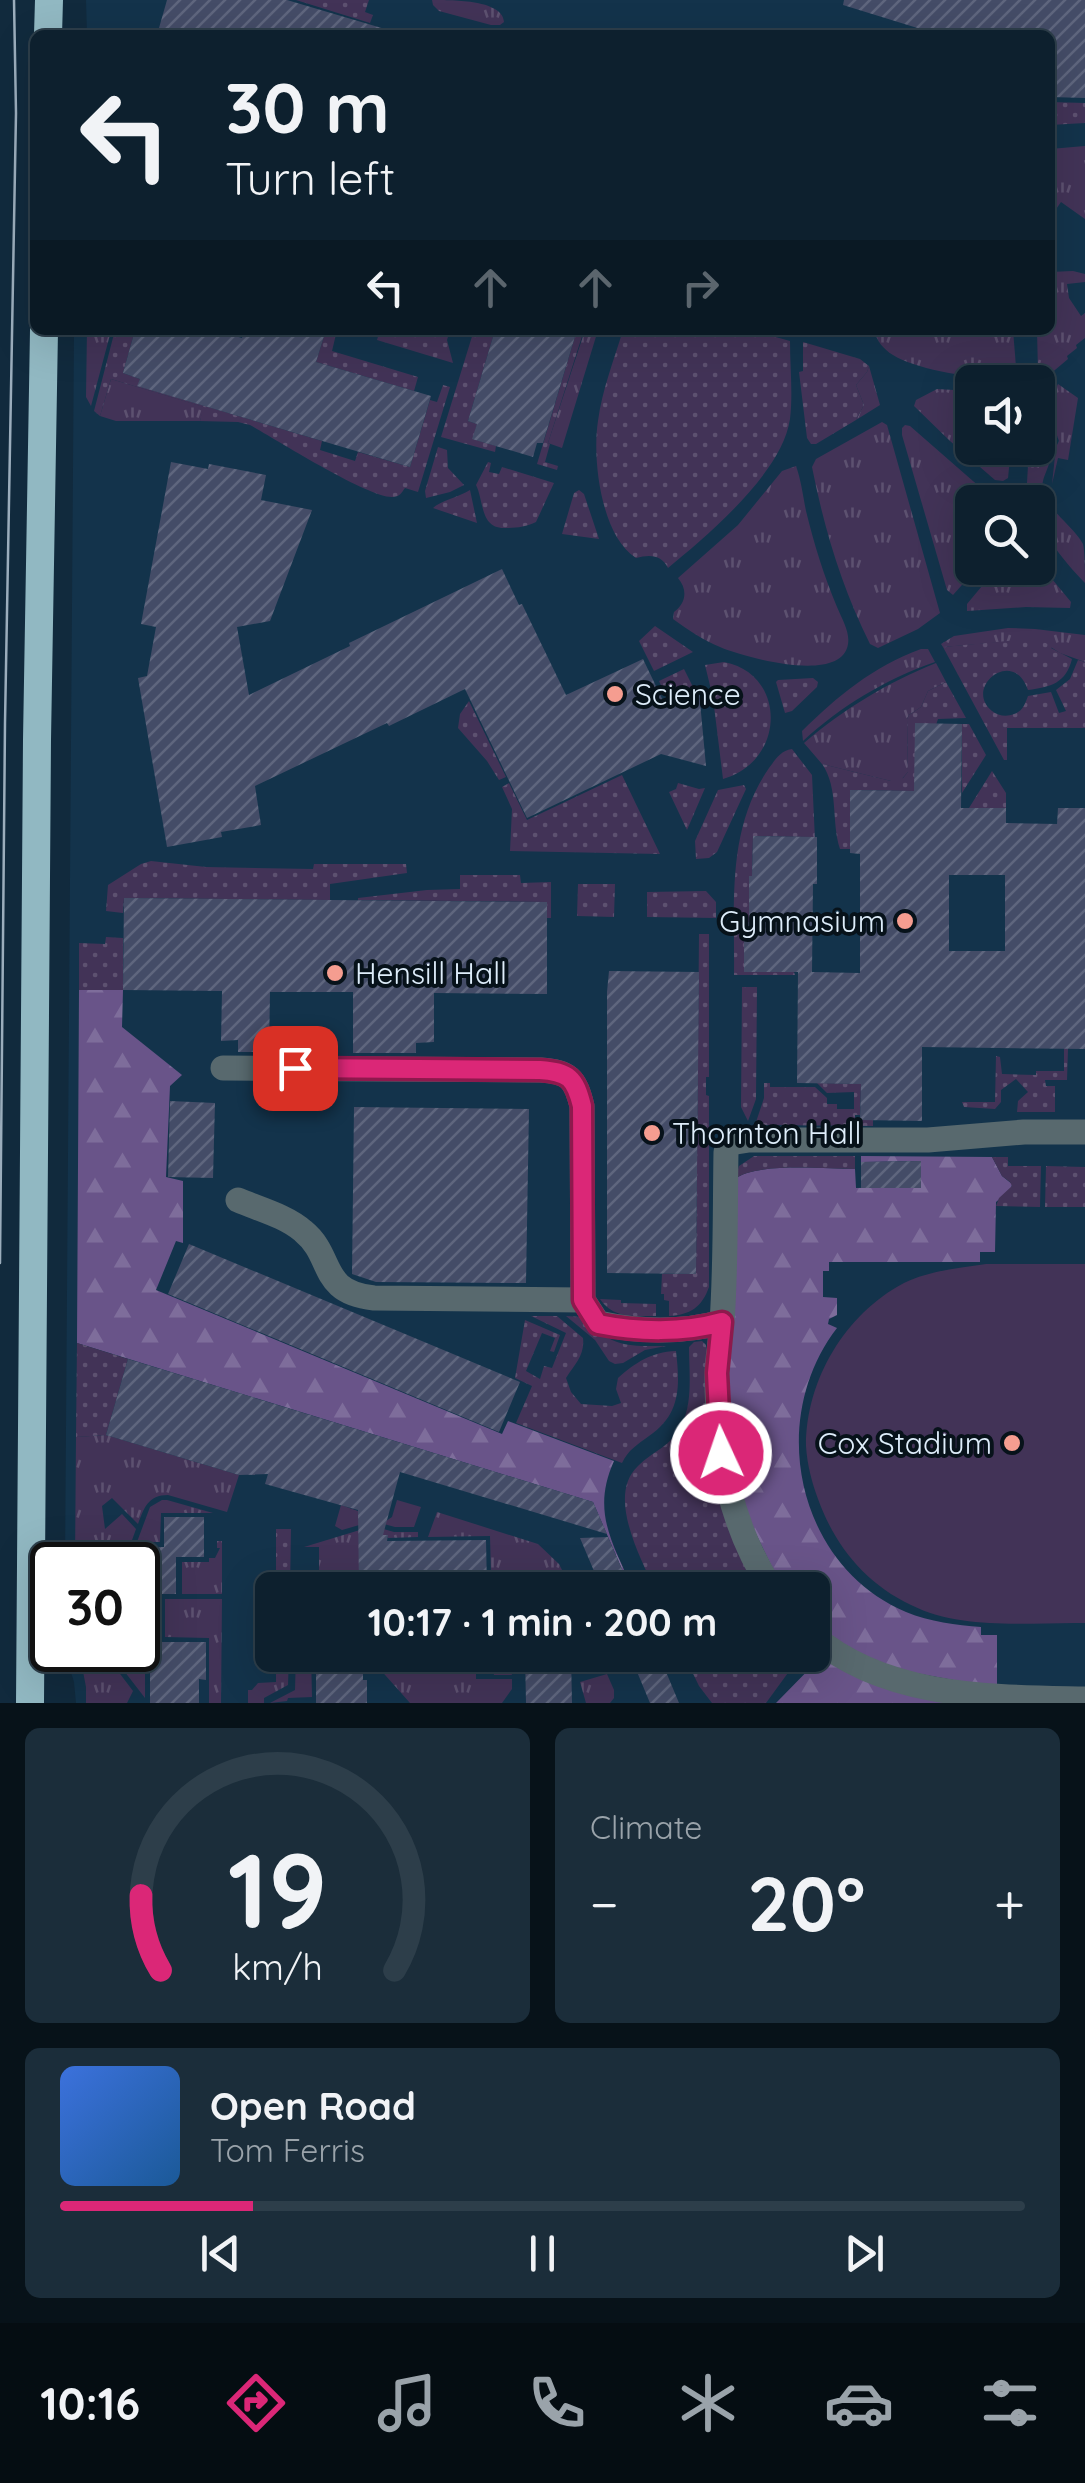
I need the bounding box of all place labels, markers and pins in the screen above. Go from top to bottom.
place label: Science [635,675,741,713]
marker: Science [604,683,626,705]
place label: Gymnasium [719,902,885,940]
marker: Gymnasium [894,910,916,932]
place label: Hensill Hall [355,954,507,992]
marker: Hensill Hall [324,962,346,984]
pin [253,1026,338,1111]
place label: Thornton Hall [672,1114,861,1152]
marker: Thornton Hall [641,1122,663,1144]
place label: Cox Stadium [818,1424,992,1462]
marker: Cox Stadium [1001,1432,1023,1454]

